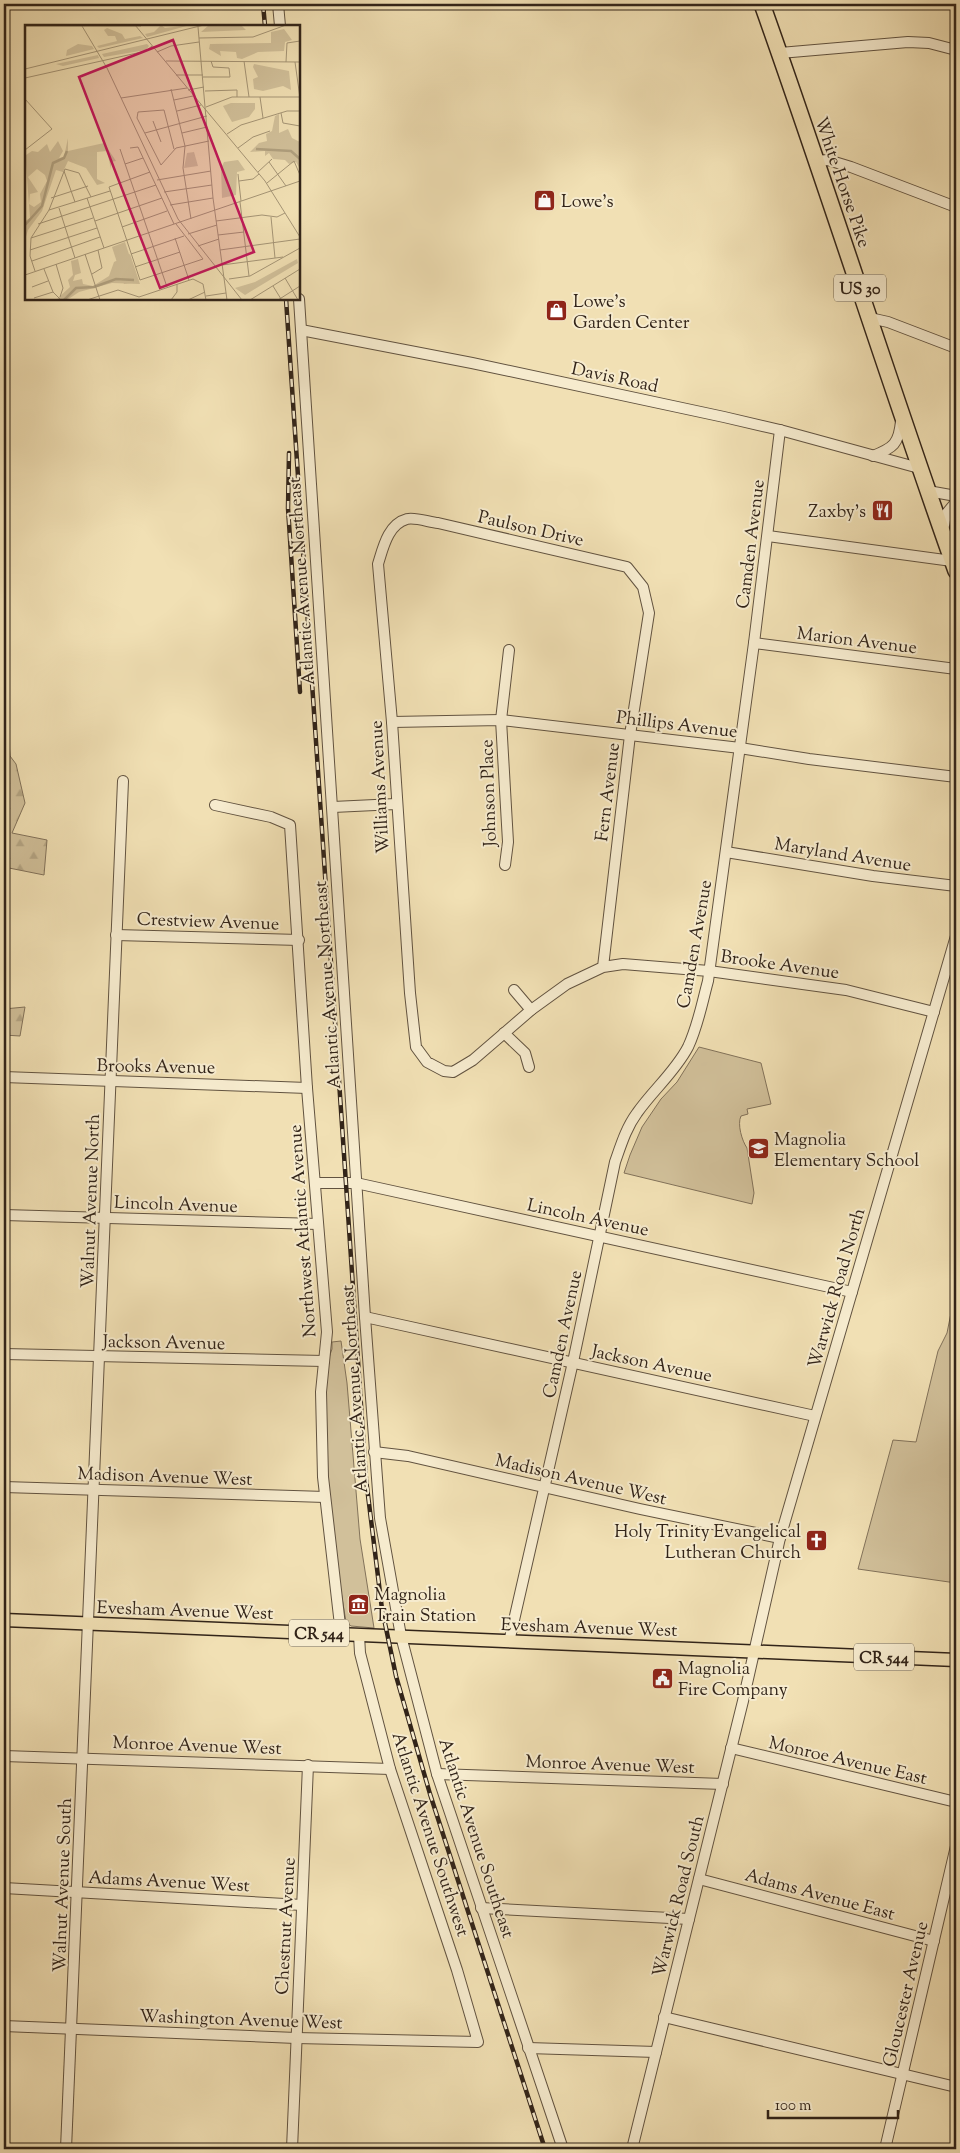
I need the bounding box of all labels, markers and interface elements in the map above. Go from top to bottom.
inset map [25,25,300,300]
street label: White Horse Pike [807,114,876,252]
shop icon: Lowe's [533,189,557,213]
place label: Lowe's [561,190,614,216]
road number: US 30 [834,274,886,302]
place label: Lowe's Garden Center [573,290,690,337]
shop icon: Lowe's Garden Center [545,299,569,323]
street label: Davis Road [569,357,660,401]
street label: Atlantic Avenue Northeast [283,476,323,686]
street label: Camden Avenue [731,478,773,610]
restaurant icon: Zaxby's [870,499,894,523]
place label: Zaxby's [808,500,866,526]
street label: Paulson Drive [475,505,586,555]
street label: Marion Avenue [795,622,918,662]
street label: Phillips Avenue [615,706,739,746]
street label: Williams Avenue [365,720,397,854]
street label: Johnson Place [475,739,505,848]
street label: Fern Avenue [590,741,628,843]
street label: Maryland Avenue [772,832,913,880]
street label: Camden Avenue [672,878,720,1011]
street label: Atlantic Avenue Northeast [309,880,349,1090]
street label: Crestview Avenue [136,908,280,938]
street label: Brooke Avenue [719,945,841,987]
street label: Brooks Avenue [96,1054,215,1082]
street label: Walnut Avenue North [76,1113,108,1289]
street label: Northwest Atlantic Avenue [284,1124,324,1338]
place label: Magnolia Elementary School [774,1128,919,1175]
school or university icon: Magnolia Elementary School [746,1137,770,1161]
street label: Lincoln Avenue [114,1191,238,1221]
street label: Lincoln Avenue [524,1193,651,1245]
street label: Warwick Road North [803,1205,873,1372]
street label: Camden Avenue [538,1268,590,1401]
street label: Atlantic Avenue Northeast [336,1284,376,1494]
street label: Jackson Avenue [101,1330,226,1358]
street label: Jackson Avenue [588,1339,714,1390]
street label: Madison Avenue West [492,1449,669,1513]
street label: Madison Avenue West [77,1462,253,1494]
place label: Holy Trinity Evangelical Lutheran Church [614,1520,801,1567]
church icon: Holy Trinity Evangelical Lutheran Church [805,1529,829,1553]
place label: Magnolia Train Station [374,1583,477,1630]
museum icon: Magnolia Train Station [346,1592,370,1616]
street label: Evesham Avenue West [96,1596,274,1628]
street label: Evesham Avenue West [500,1613,678,1645]
road number: CR 544 [289,1620,349,1646]
road number: CR 544 [854,1644,914,1670]
place label: Magnolia Fire Company [678,1657,788,1704]
public building icon: Magnolia Fire Company [650,1666,674,1690]
street label: Atlantic Avenue Southwest [384,1729,474,1940]
street label: Monroe Avenue West [112,1731,282,1763]
street label: Monroe Avenue East [766,1731,929,1793]
street label: Atlantic Avenue Southeast [430,1735,520,1942]
street label: Monroe Avenue West [525,1750,695,1782]
street label: Walnut Avenue South [48,1797,80,1973]
street label: Warwick Road South [647,1812,713,1980]
street label: Chestnut Avenue [270,1857,304,1995]
street label: Adams Avenue East [742,1863,897,1928]
street label: Adams Avenue West [87,1866,250,1900]
street label: Gloucester Avenue [878,1919,936,2070]
street label: Washington Avenue West [139,2004,343,2038]
scale bar [768,2088,898,2120]
text: 100 m [775,2096,812,2117]

